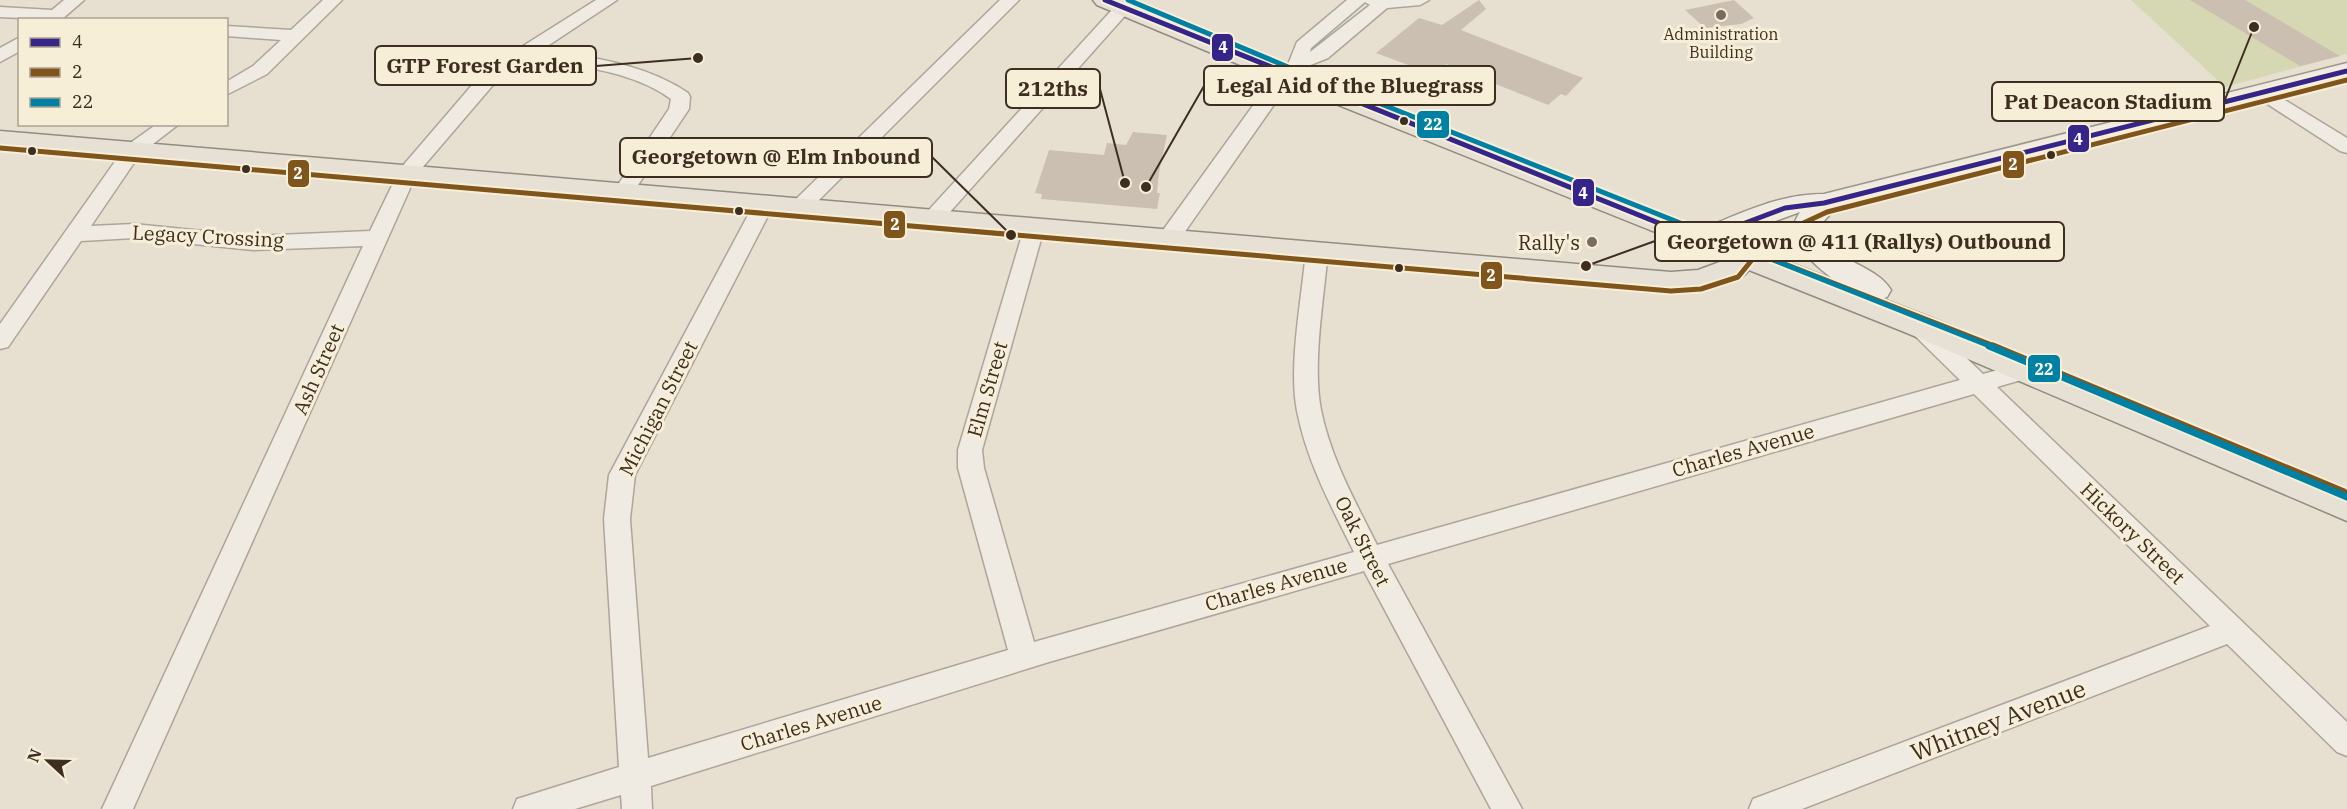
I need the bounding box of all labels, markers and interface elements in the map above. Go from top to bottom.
marker: Administration Building [1714,8,1728,22]
legend [18,18,228,126]
place label: Administration Building [1663,24,1779,62]
text: 4 [72,30,83,53]
line badge: 4 [1211,33,1234,62]
text: 4 [1218,37,1228,57]
callout: GTP Forest Garden [375,46,596,85]
text: GTP Forest Garden [386,51,584,79]
text: 2 [72,60,83,83]
callout: Legal Aid of the Bluegrass [1204,66,1495,105]
callout: 212ths [1006,69,1100,108]
text: Legal Aid of the Bluegrass [1217,71,1483,99]
text: 212ths [1018,74,1088,102]
callout: Pat Deacon Stadium [1992,82,2224,121]
text: Pat Deacon Stadium [2004,87,2212,115]
text: 22 [72,90,94,113]
line badge: 22 [1416,110,1450,139]
text: 22 [1423,114,1443,134]
unlabelled marker [1398,115,1410,127]
line badge: 4 [2067,124,2090,153]
text: 4 [2073,129,2083,149]
callout: Georgetown @ Elm Inbound [620,138,932,177]
text: Georgetown @ Elm Inbound [632,142,920,170]
unlabelled marker [26,145,38,157]
unlabelled marker [2045,149,2057,161]
line badge: 2 [2002,150,2025,179]
text: 2 [2008,154,2018,174]
line badge: 2 [287,159,310,188]
unlabelled marker [240,163,252,175]
text: 2 [293,163,303,183]
line badge: 4 [1572,178,1595,207]
text: 4 [1578,183,1588,203]
unlabelled marker [733,205,745,217]
line badge: 2 [883,210,906,239]
text: 2 [890,214,900,234]
street label: Legacy Crossing [131,219,285,253]
callout: Georgetown @ 411 (Rallys) Outbound [1655,222,2064,261]
text: Georgetown @ 411 (Rallys) Outbound [1667,227,2051,255]
place label: Rally's [1518,229,1580,256]
marker: Rally's [1585,235,1599,249]
line badge: 2 [1480,261,1503,290]
unlabelled marker [1393,262,1405,274]
text: 2 [1486,265,1496,285]
street label: Ash Street [286,319,350,419]
street label: Michigan Street [612,336,704,480]
street label: Elm Street [960,338,1014,440]
line badge: 22 [2027,354,2061,383]
text: 22 [2034,359,2054,379]
street label: Charles Avenue [1669,417,1817,483]
street label: Hickory Street [2075,476,2191,590]
street label: Oak Street [1329,491,1397,591]
street label: Charles Avenue [1202,551,1350,617]
street label: Whitney Avenue [1906,672,2090,768]
street label: Charles Avenue [737,689,885,757]
north arrow [18,731,78,791]
text: N [22,746,46,765]

